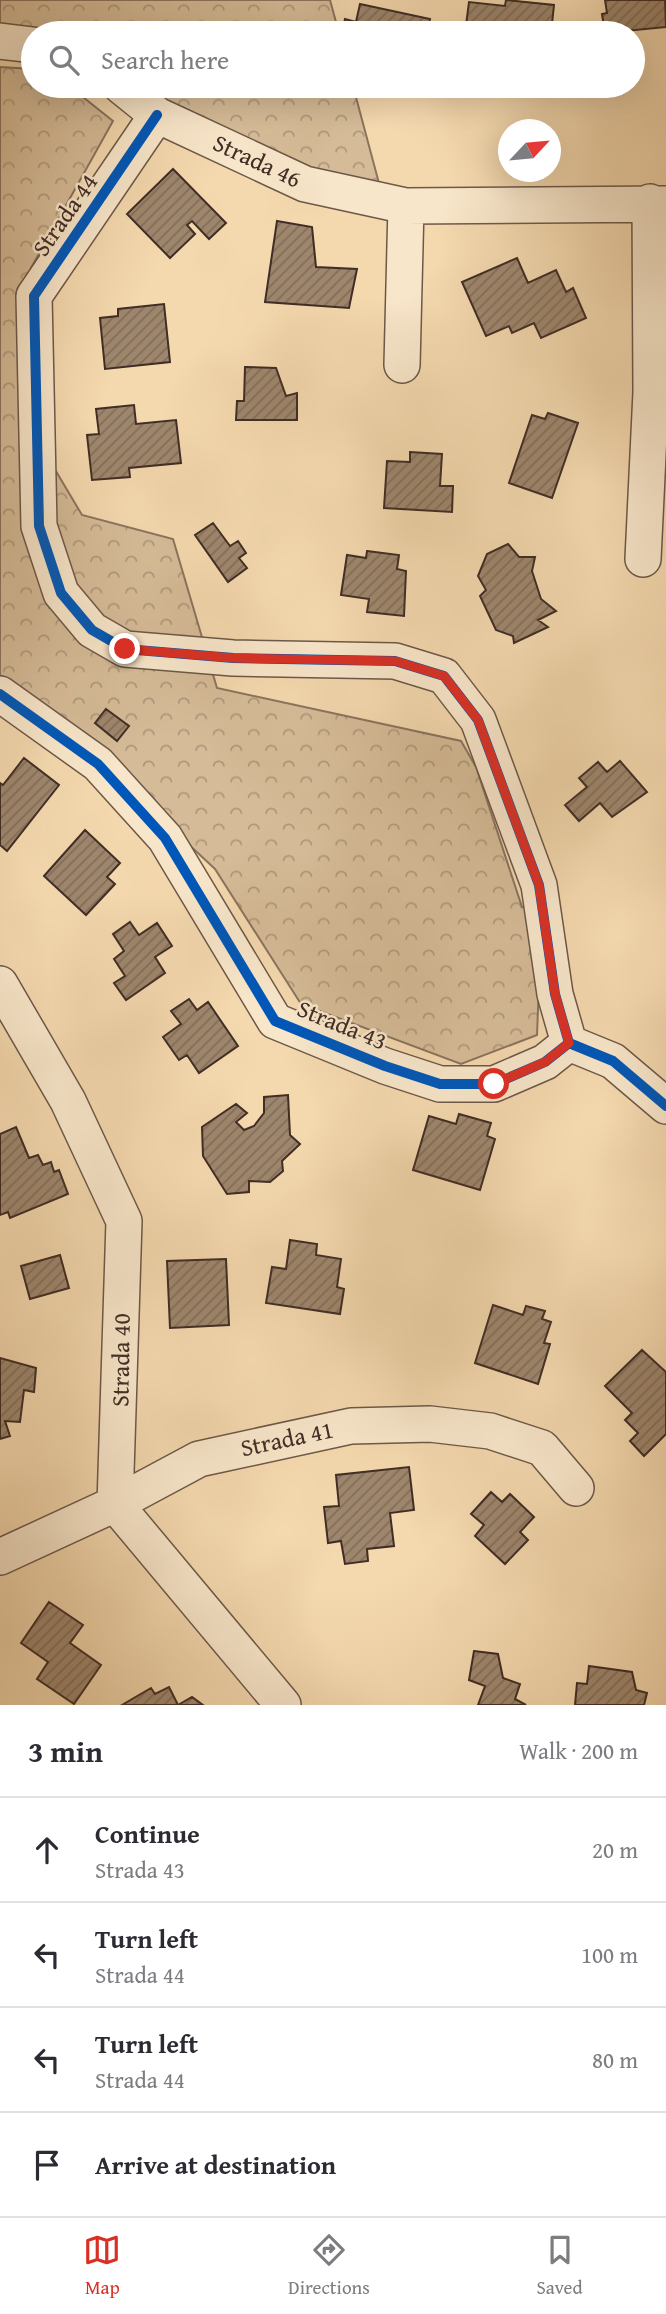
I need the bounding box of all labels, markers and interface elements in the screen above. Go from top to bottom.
search box [21,21,645,98]
text: Search here [101,40,229,79]
icon: search [45,41,83,79]
north arrow [498,119,561,182]
street label: Strada 46 [207,125,307,196]
street label: Strada 44 [23,166,106,263]
route end [109,633,140,664]
street label: Strada 43 [292,991,392,1058]
route start [478,1068,509,1099]
street label: Strada 40 [102,1313,139,1407]
street label: Strada 41 [237,1412,336,1465]
text: 3 min [28,1729,103,1773]
text: Walk · 200 m [519,1734,638,1767]
text: Continue [95,1814,200,1853]
icon: ahead [28,1831,66,1869]
text: 20 m [592,1833,638,1866]
text: Strada 43 [95,1853,185,1886]
text: Turn left [95,1919,198,1958]
icon: left [28,1936,66,1974]
text: 100 m [581,1938,638,1971]
text: Strada 44 [95,1958,185,1991]
text: Turn left [95,2024,198,2063]
icon: left [28,2041,66,2079]
text: 80 m [592,2043,638,2076]
text: Strada 44 [95,2063,185,2096]
text: Arrive at destination [95,2145,336,2184]
icon: arrive [28,2146,66,2184]
tab: Map [83,2231,121,2301]
tab: Directions [288,2231,370,2301]
tab: Saved [537,2231,583,2301]

